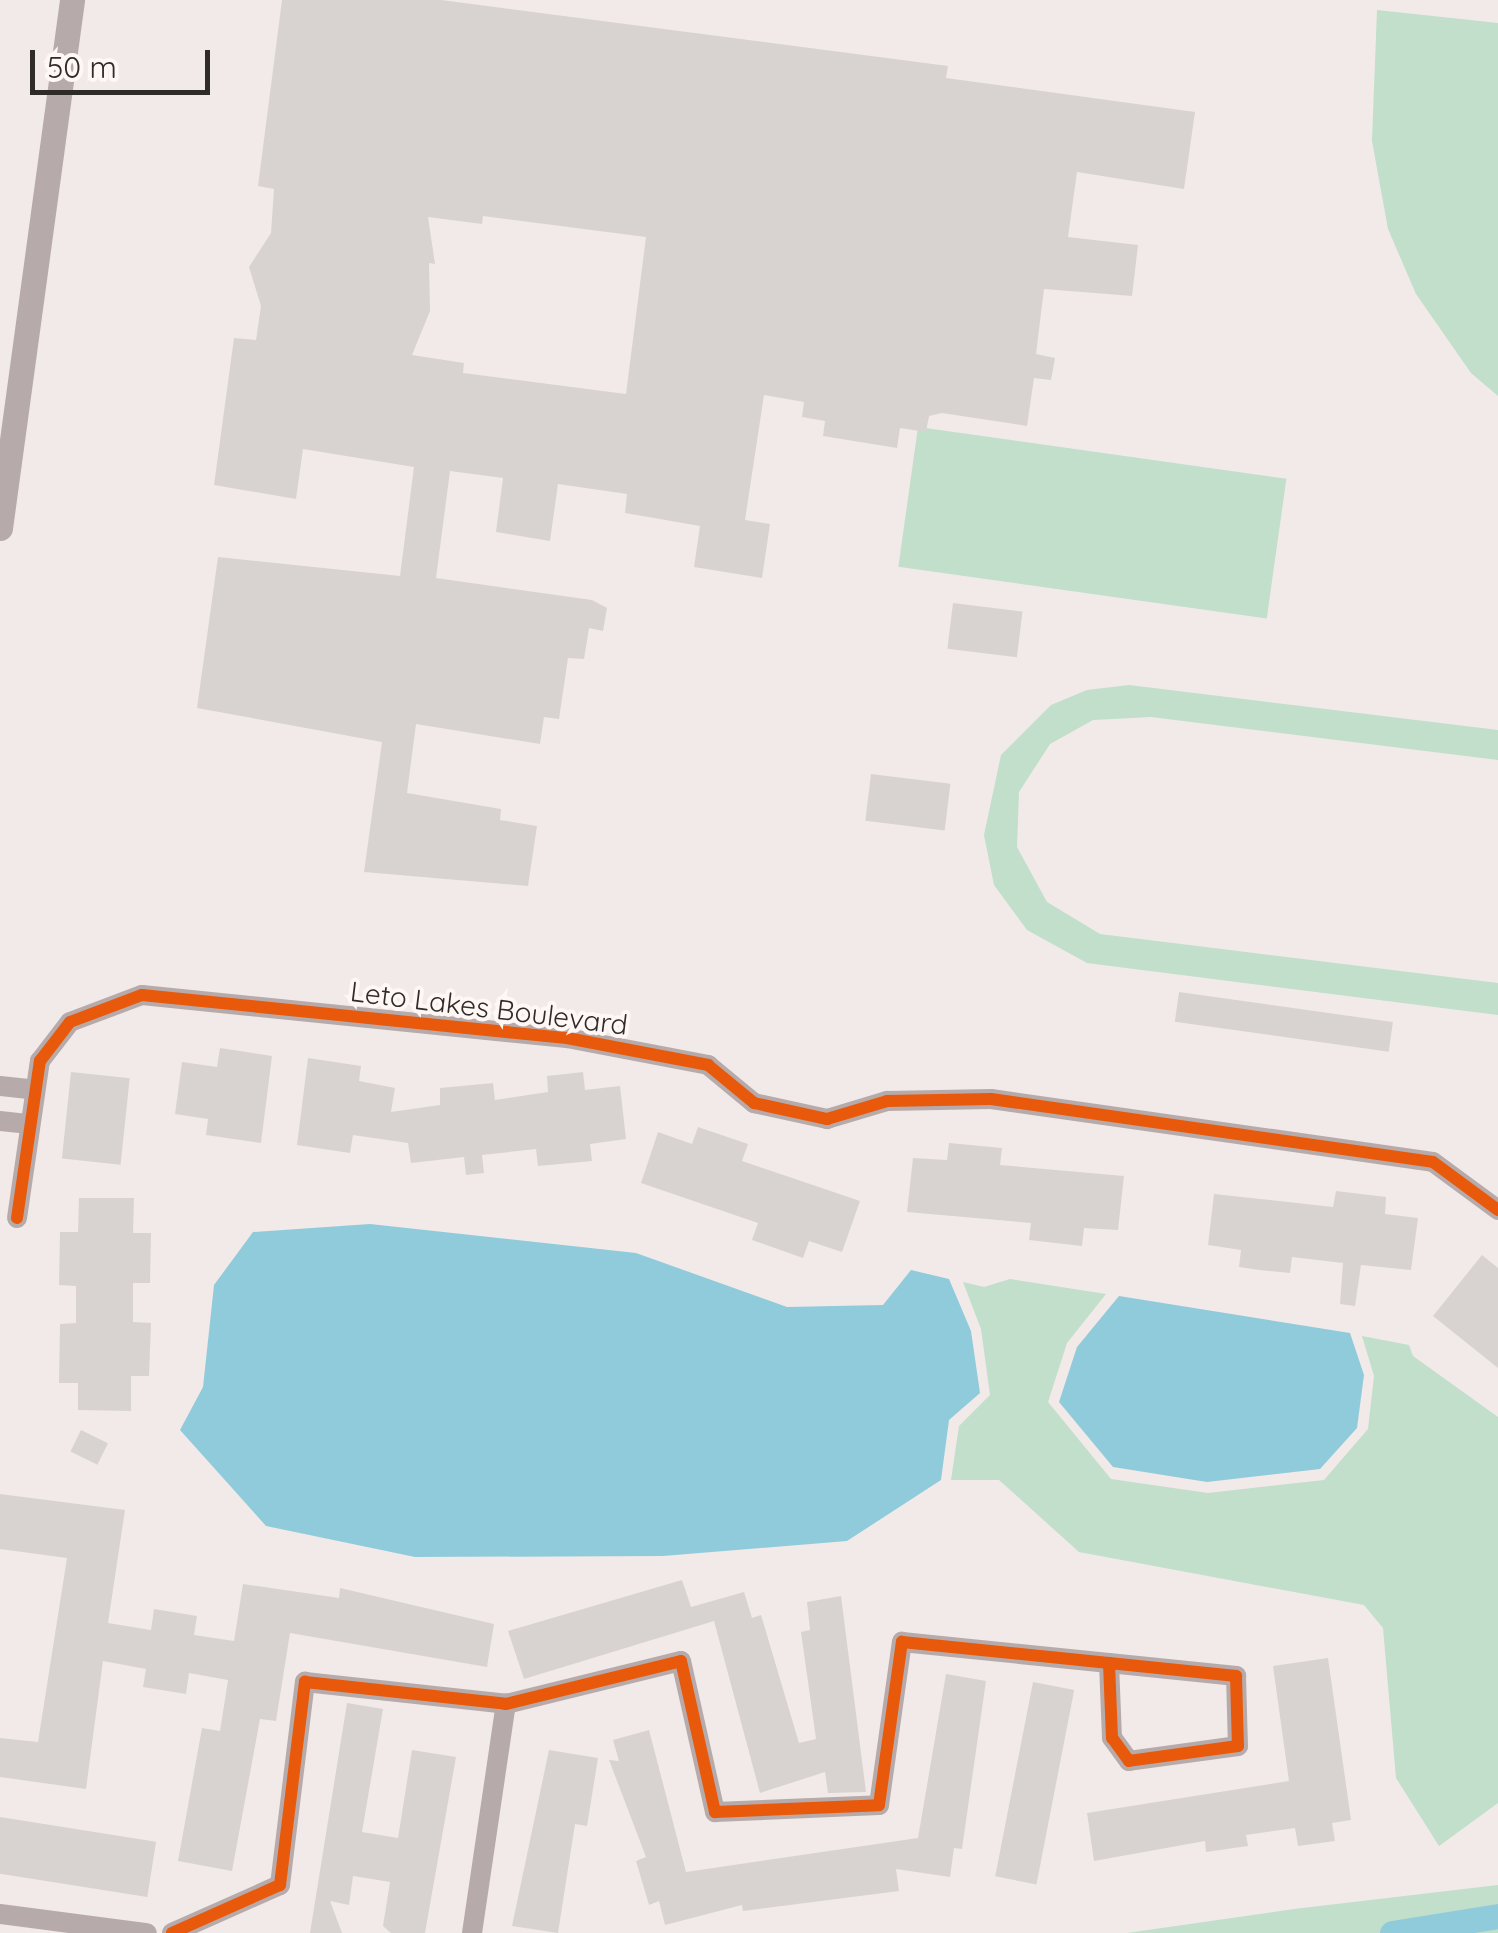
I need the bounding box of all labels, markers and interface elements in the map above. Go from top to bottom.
scale bar [35,30,215,92]
text: 50 m [47,48,117,86]
street label: Leto Lakes Boulevard [348,974,630,1042]

